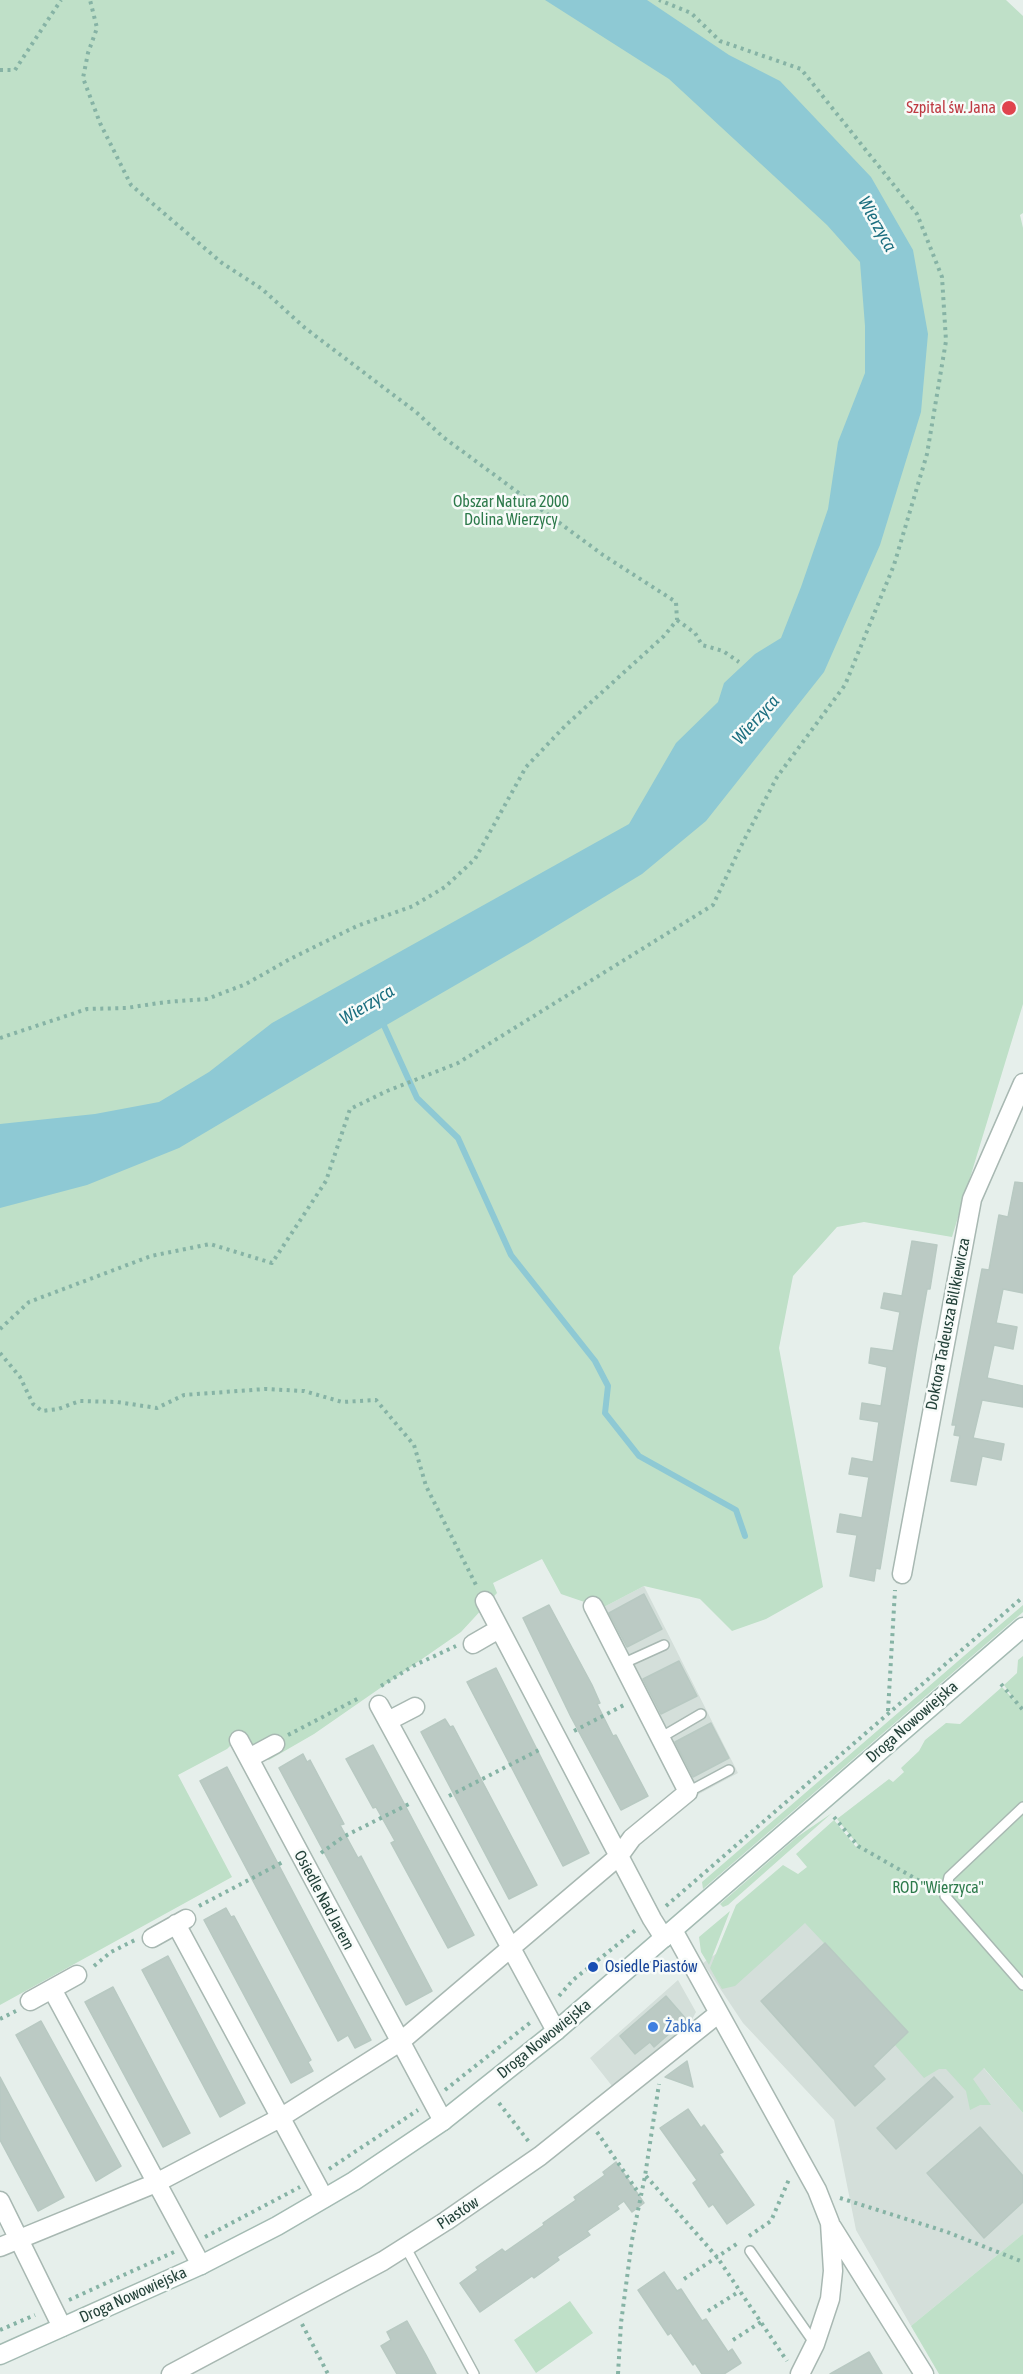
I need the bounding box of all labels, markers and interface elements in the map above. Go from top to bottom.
place label: Szpital św. Jana [906,98,996,118]
marker: Szpital św. Jana [1000,99,1018,117]
water label: Wierzyca [853,193,901,255]
park label: Obszar Natura 2000 Dolina Wierzycy [453,492,569,530]
water label: Wierzyca [728,691,784,749]
water label: Wierzyca [336,980,398,1030]
street label: Doktora Tadeusza Bilikiewicza [922,1236,974,1412]
street label: Droga Nowowiejska [862,1677,962,1767]
street label: Osiedle Nad Jarem [290,1847,358,1953]
park label: ROD "Wierzyca" [892,1878,984,1898]
place label: Osiedle Piastów [605,1957,698,1977]
marker: Osiedle Piastów [586,1960,600,1974]
street label: Droga Nowowiejska [493,1995,595,2083]
place label: Żabka [665,2017,702,2037]
marker: Żabka [646,2020,660,2034]
street label: Piastów [434,2193,482,2233]
street label: Droga Nowowiejska [76,2263,190,2327]

